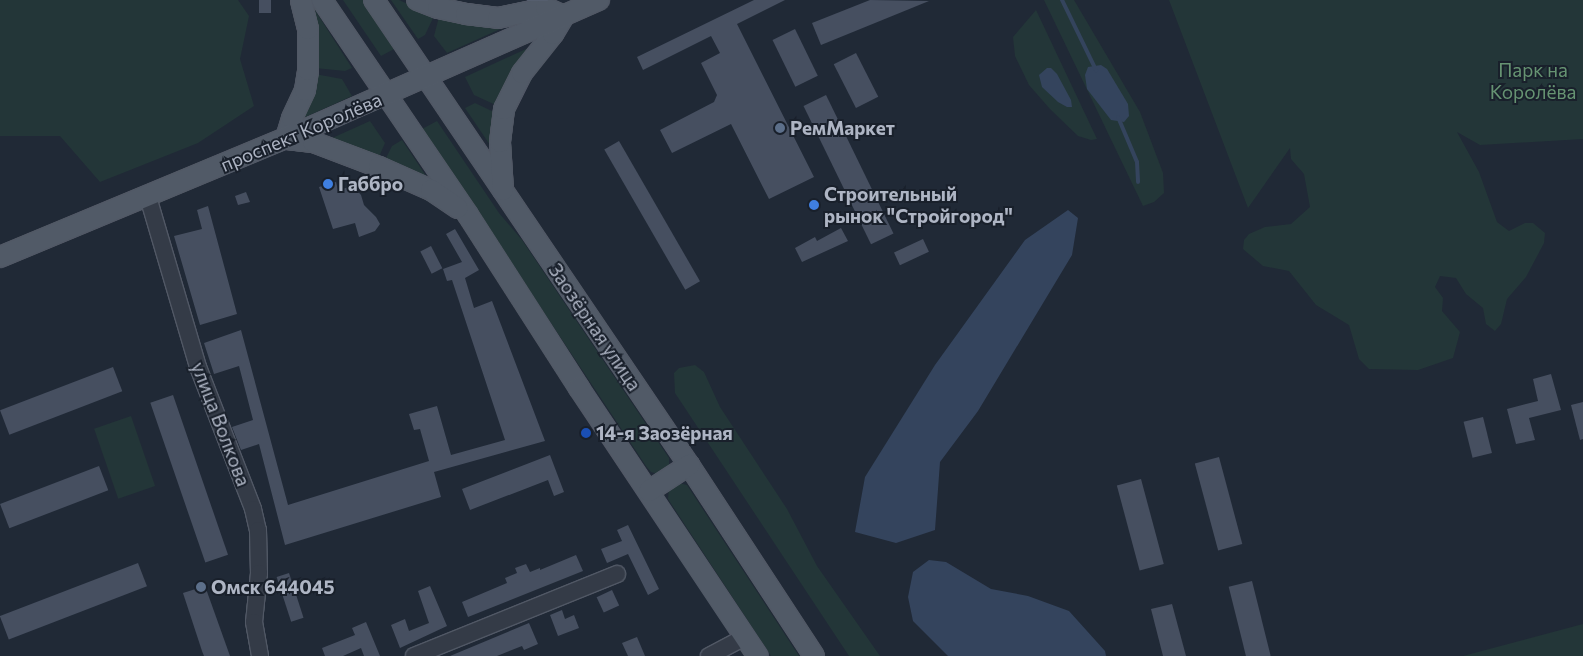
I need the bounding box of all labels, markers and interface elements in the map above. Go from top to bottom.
park label: Парк на Королёва [1490,59,1576,103]
street label: проспект Королёва [217,88,385,176]
place label: РемМаркет [790,117,895,139]
marker: РемМаркет [774,122,786,134]
place label: Габбро [338,173,403,195]
marker: Габбро [322,178,334,190]
place label: Строительный рынок "Стройгород" [824,183,1013,227]
marker: Строительный рынок "Стройгород" [808,199,820,211]
street label: Заозёрная улица [544,259,646,395]
street label: улица Волкова [187,359,255,489]
place label: 14-я Заозёрная [596,422,733,444]
marker: 14-я Заозёрная [580,427,592,439]
place label: Омск 644045 [211,576,334,598]
marker: Омск 644045 [195,581,207,593]

